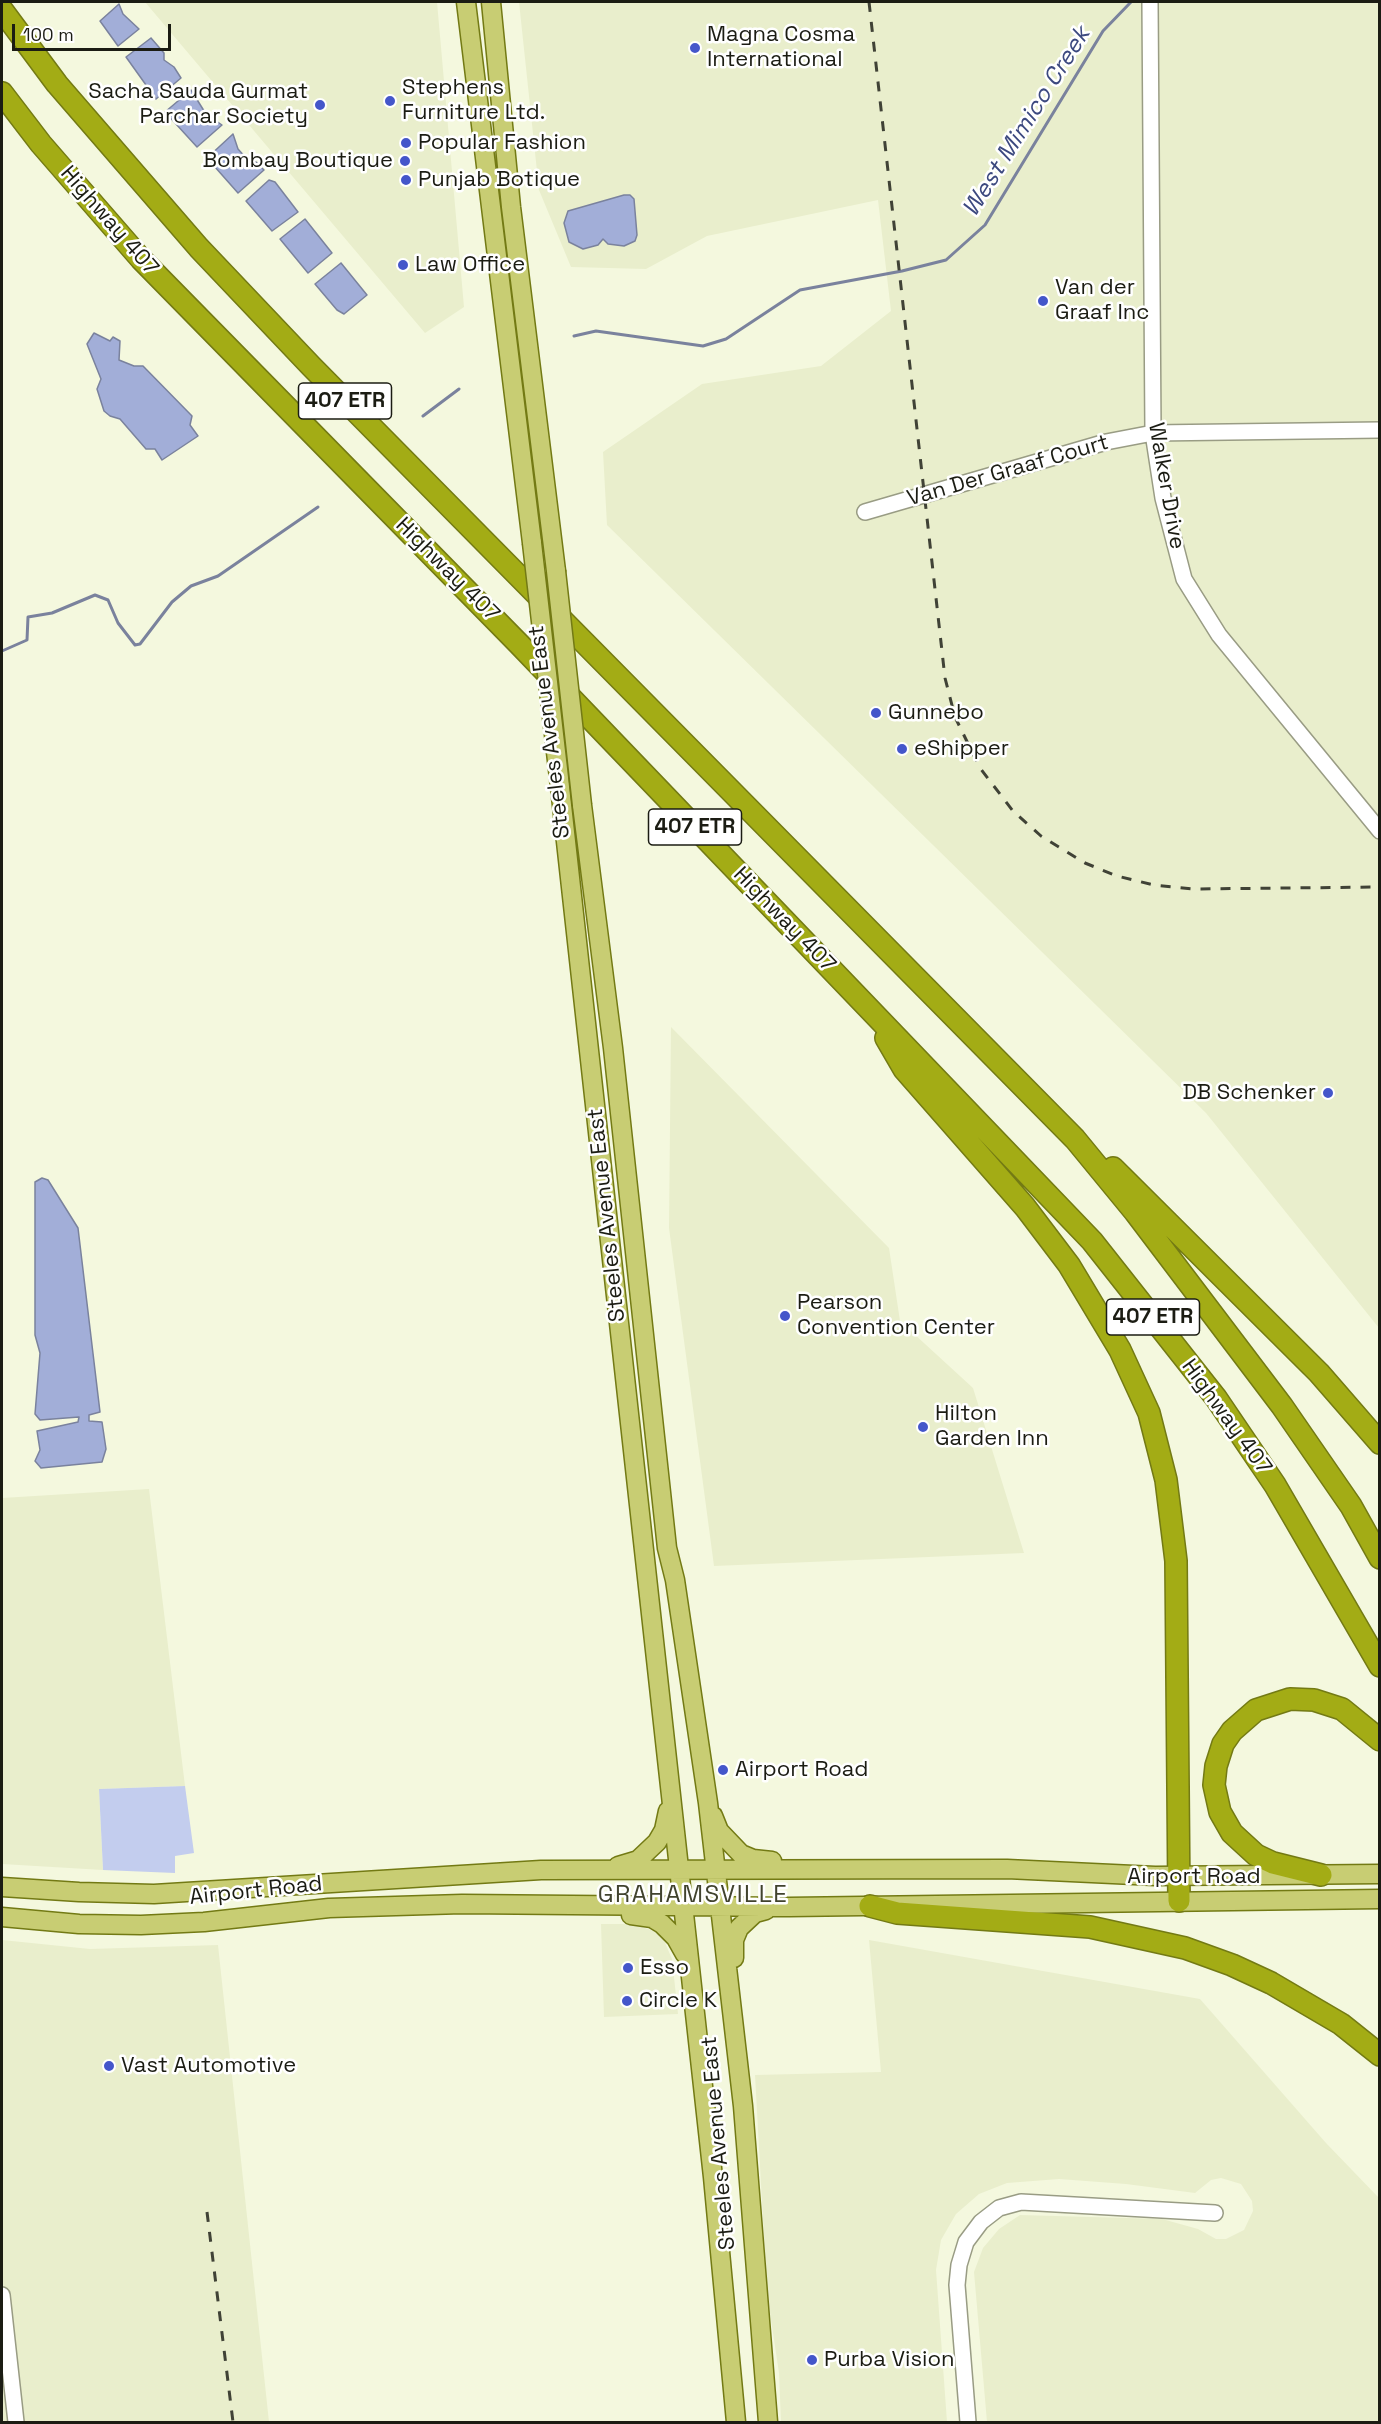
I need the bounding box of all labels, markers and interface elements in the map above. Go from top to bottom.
scale bar [15,12,174,50]
place label: Magna Cosma International [707,22,855,74]
water label: West Mimico Creek [957,22,1097,222]
text: 100 m [23,23,74,46]
marker: Magna Cosma International [688,41,702,55]
place label: Stephens Furniture Ltd. [402,75,545,126]
place label: Sacha Sauda Gurmat Parchar Society [88,79,308,130]
marker: Stephens Furniture Ltd. [383,94,397,108]
marker: Sacha Sauda Gurmat Parchar Society [313,98,327,112]
place label: Popular Fashion [418,130,586,156]
marker: Popular Fashion [399,136,413,150]
place label: Bombay Boutique [203,148,393,174]
marker: Bombay Boutique [398,154,412,168]
street label: Highway 407 [54,161,164,281]
place label: Punjab Botique [418,167,580,193]
marker: Punjab Botique [399,173,413,187]
place label: Law Office [415,252,525,278]
marker: Law Office [396,258,410,272]
place label: Van der Graaf Inc [1055,275,1149,326]
marker: Van der Graaf Inc [1036,294,1050,308]
road number: 407 ETR [298,383,392,419]
street label: Walker Drive [1142,421,1190,551]
street label: Van Der Graaf Court [904,430,1112,512]
street label: Highway 407 [390,513,504,627]
street label: Steeles Avenue East [524,624,576,840]
place label: Gunnebo [888,700,984,726]
marker: Gunnebo [869,706,883,720]
place label: eShipper [914,736,1009,762]
marker: eShipper [895,742,909,756]
road number: 407 ETR [648,809,742,845]
street label: Highway 407 [727,862,841,978]
place label: DB Schenker [1183,1080,1316,1106]
marker: DB Schenker [1321,1086,1335,1100]
street label: Steeles Avenue East [583,1107,631,1323]
place label: Pearson Convention Center [797,1290,995,1342]
road number: 407 ETR [1106,1299,1200,1335]
marker: Pearson Convention Center [778,1309,792,1323]
street label: Highway 407 [1175,1354,1277,1480]
place label: Hilton Garden Inn [935,1401,1049,1452]
marker: Hilton Garden Inn [916,1420,930,1434]
place label: Airport Road [735,1757,868,1783]
marker: Airport Road [716,1763,730,1777]
street label: Airport Road [1127,1864,1261,1890]
street label: Airport Road [188,1871,324,1911]
district label: GRAHAMSVILLE [598,1881,788,1909]
place label: Esso [640,1955,689,1981]
marker: Esso [621,1961,635,1975]
place label: Circle K [639,1988,717,2014]
marker: Circle K [620,1994,634,2008]
street label: Steeles Avenue East [696,2035,742,2251]
place label: Vast Automotive [121,2053,296,2079]
marker: Vast Automotive [102,2059,116,2073]
place label: Purba Vision [824,2347,955,2373]
marker: Purba Vision [805,2353,819,2367]

